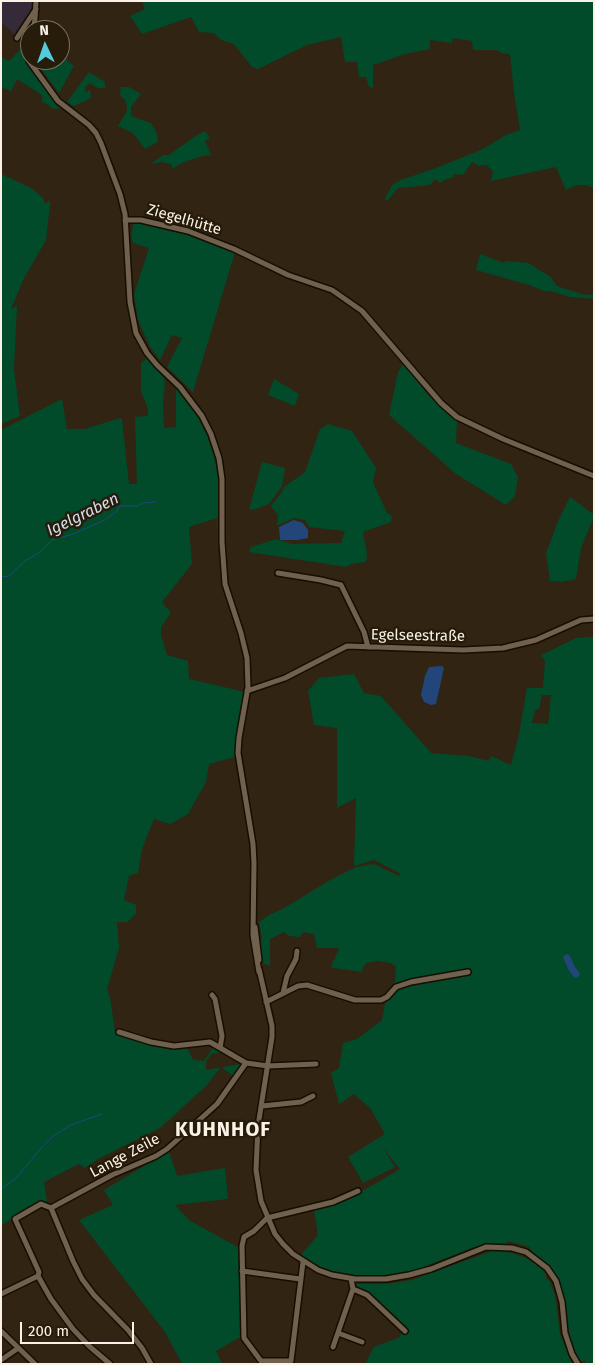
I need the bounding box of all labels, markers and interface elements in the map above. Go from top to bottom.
north arrow [20,20,70,70]
text: N [39,22,49,39]
street label: Ziegelhütte [145,201,223,239]
water label: Igelgraben [44,489,122,541]
street label: Egelseestraße [371,626,465,646]
district label: KUHNHOF [174,1118,272,1142]
street label: Lange Zeile [87,1130,163,1182]
scale bar [22,1312,136,1344]
text: 200 m [28,1322,69,1340]

